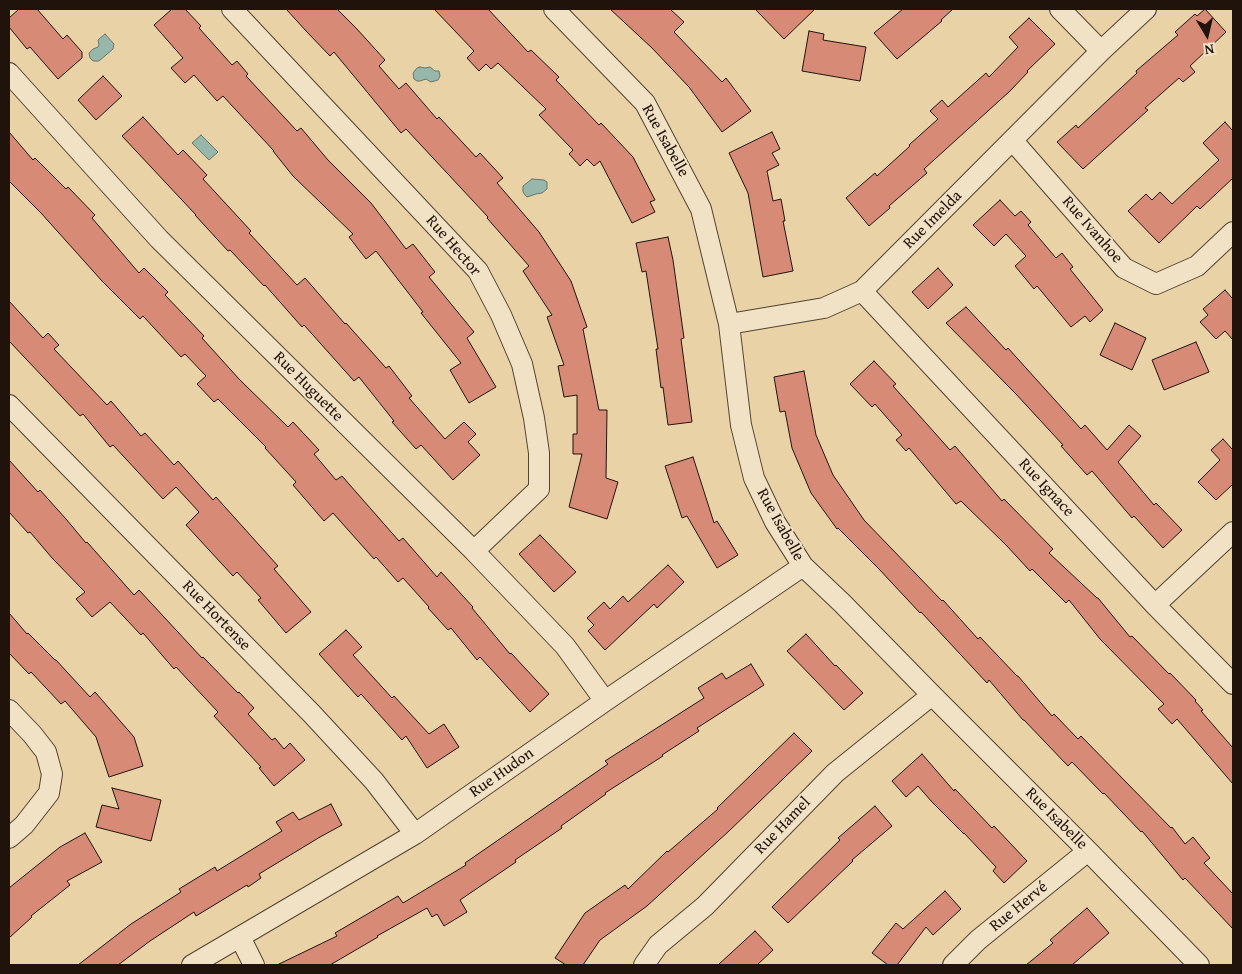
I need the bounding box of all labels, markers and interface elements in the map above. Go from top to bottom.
north arrow [1182,10,1232,60]
text: N [1203,39,1216,60]
street label: Rue Isabelle [637,101,693,181]
street label: Rue Imelda [900,187,966,253]
street label: Rue Ivanhoe [1058,193,1126,267]
street label: Rue Hector [421,212,485,280]
street label: Rue Huguette [269,348,347,426]
street label: Rue Ignace [1014,455,1078,521]
street label: Rue Isabelle [752,485,808,565]
street label: Rue Hortense [178,577,254,655]
street label: Rue Hudon [466,744,538,802]
street label: Rue Isabelle [1021,784,1091,854]
street label: Rue Hamel [751,793,815,859]
street label: Rue Hervé [986,878,1052,936]

